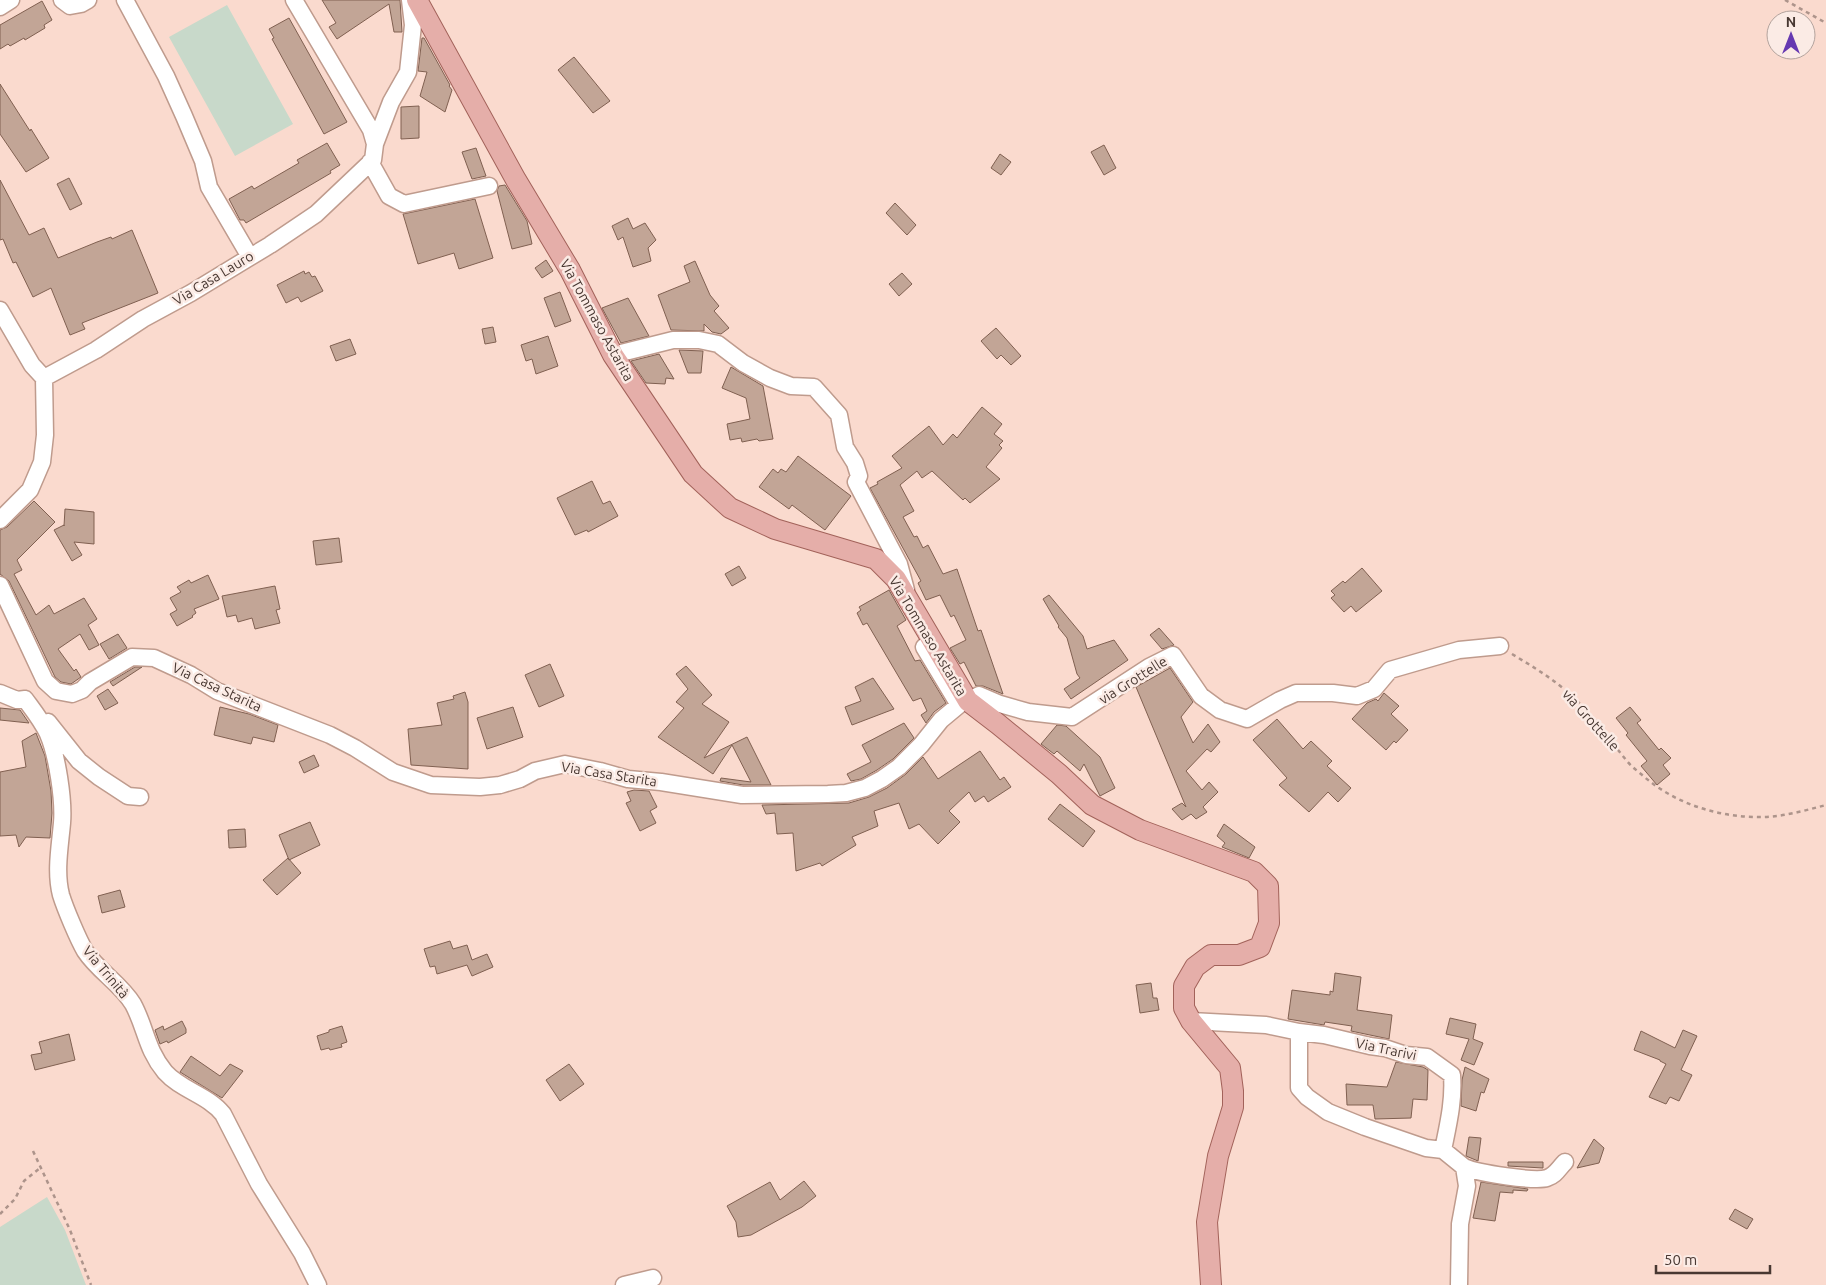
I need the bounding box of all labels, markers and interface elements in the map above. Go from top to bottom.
north arrow [1766,10,1816,60]
text: N [1786,14,1796,30]
street label: Via Casa Lauro [170,248,256,308]
street label: Via Tommaso Astarita [557,256,637,384]
street label: Via Tommaso Astarita [886,573,970,699]
street label: via Grottelle [1096,653,1170,707]
street label: Via Casa Starita [170,659,264,715]
street label: via Grottelle [1559,686,1623,754]
street label: Via Casa Starita [560,759,658,789]
street label: Via Trinità [80,943,132,1001]
street label: Via Trarivi [1354,1035,1418,1063]
scale bar [1656,1242,1770,1274]
text: 50 m [1664,1251,1697,1268]

